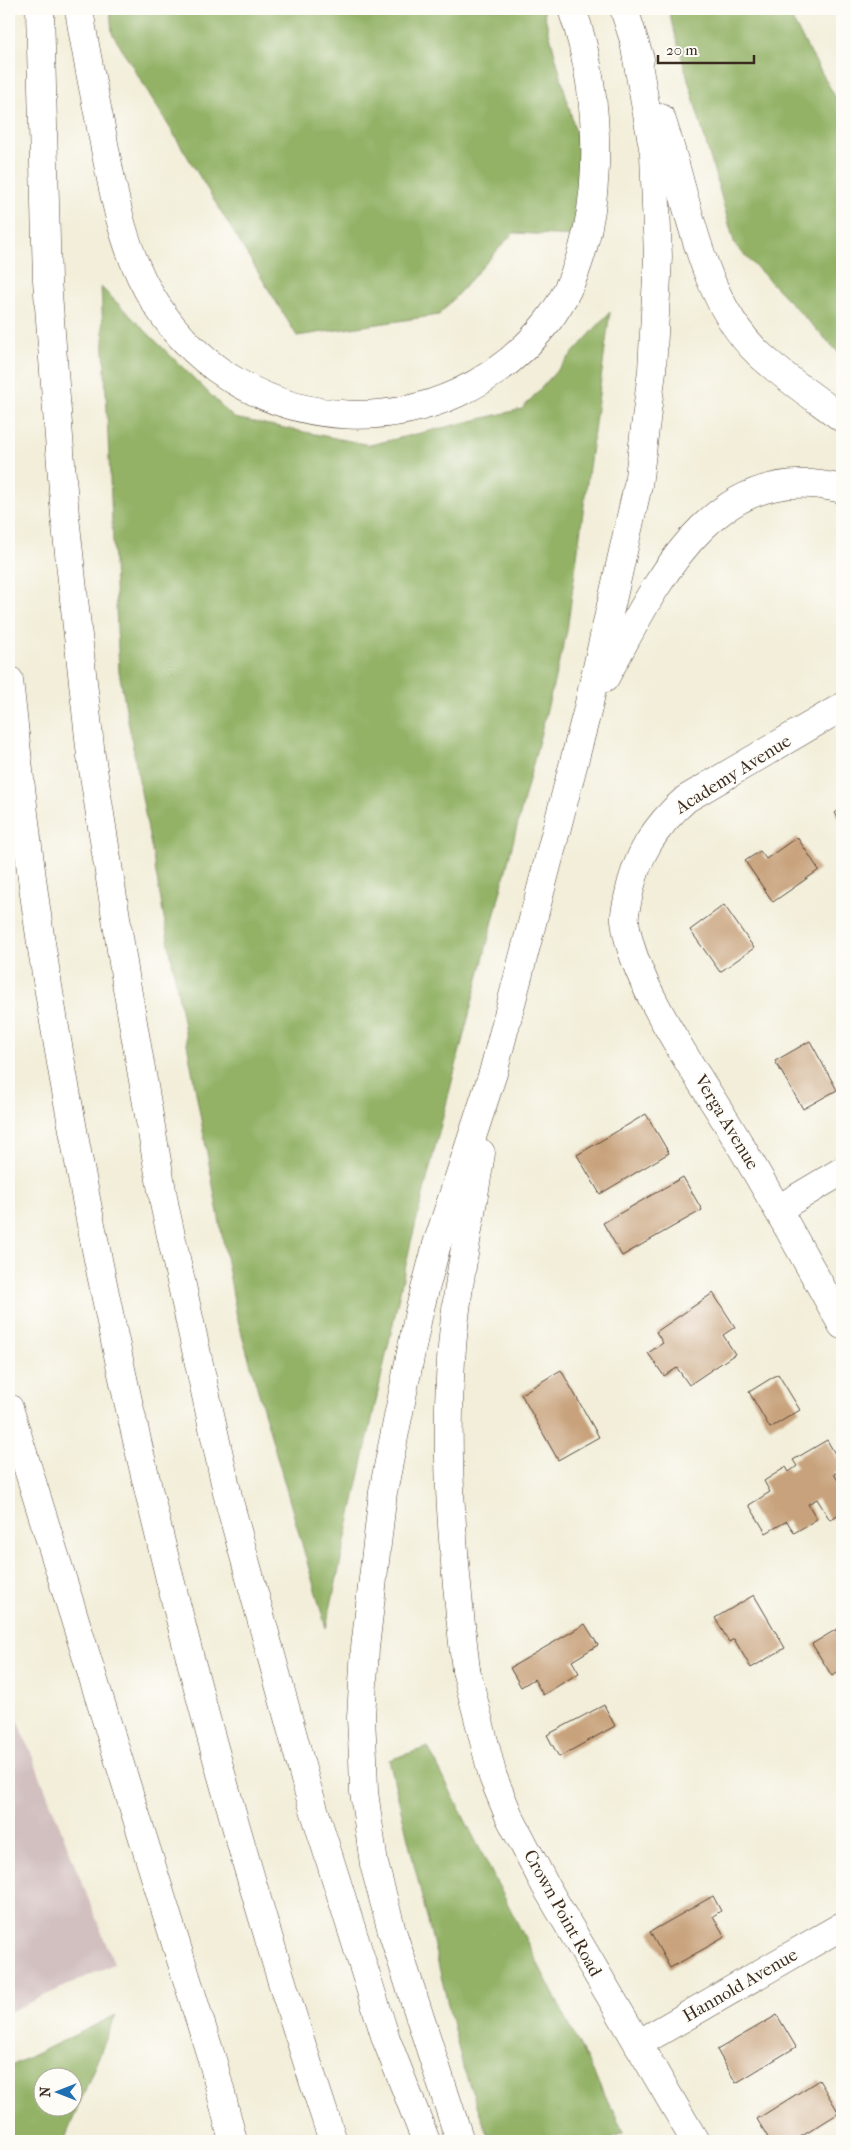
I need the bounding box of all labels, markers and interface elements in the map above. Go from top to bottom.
scale bar [658,32,755,64]
text: 20 m [666,41,698,59]
street label: Academy Avenue [671,730,795,819]
street label: Verga Avenue [689,1070,763,1174]
street label: Crown Point Road [519,1846,606,1980]
street label: Hannold Avenue [679,1944,801,2027]
north arrow [32,2068,82,2118]
text: N [37,2086,54,2097]

